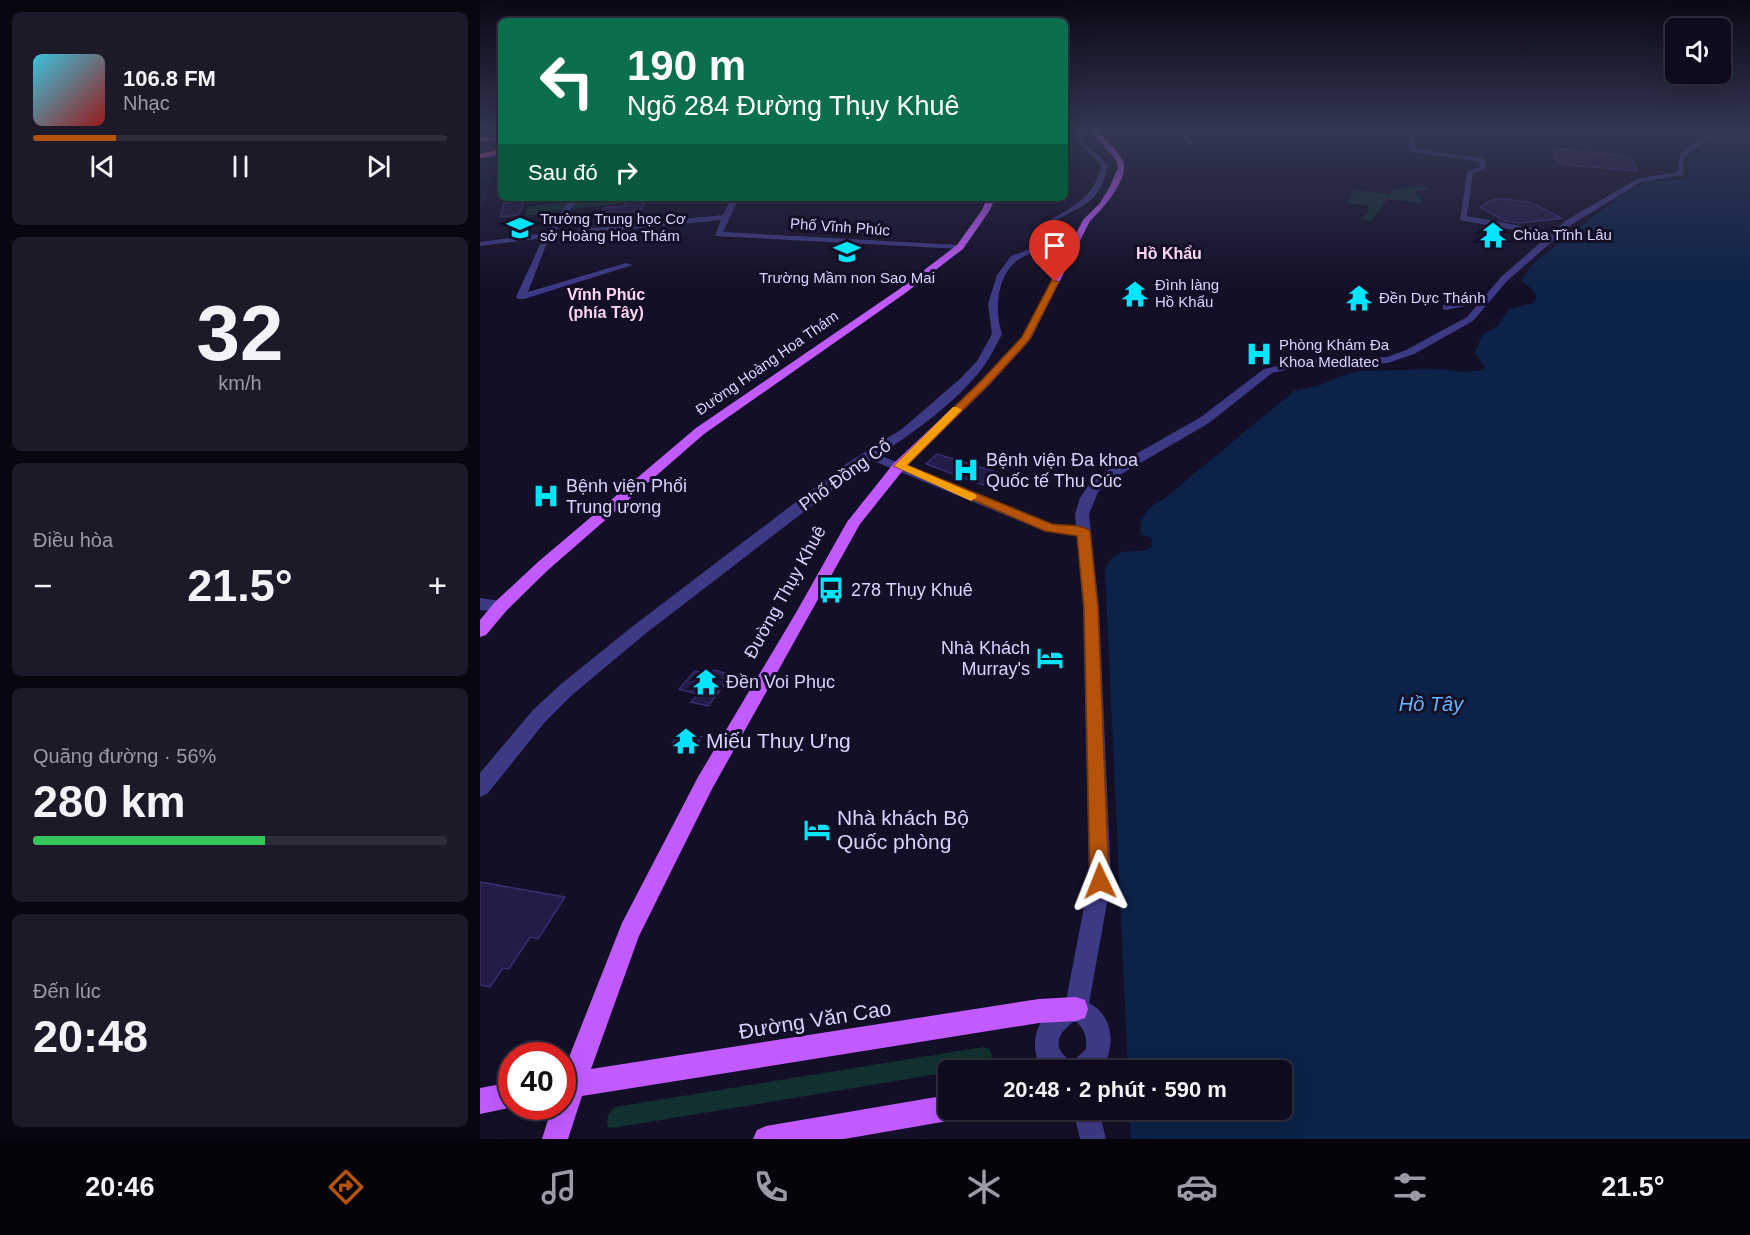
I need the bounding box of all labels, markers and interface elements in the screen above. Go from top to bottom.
map controls [1665,18,1731,84]
button: sound [1665,18,1731,84]
icon: left [528,42,606,120]
text: 190 m [627,42,746,89]
text: 106.8 FM [123,66,216,91]
text: Ngõ 284 Đường Thụy Khuê [627,91,960,121]
text: Nhạc [123,92,170,114]
icon: previous [86,150,119,183]
icon: pause [224,150,257,183]
icon: next [362,150,395,183]
icon: right [610,156,643,189]
text: Sau đó [528,160,598,185]
place label: Trường Trung học Cơ sở Hoàng Hoa Thám [540,210,686,244]
school or university icon: Trường Trung học Cơ sở Hoàng Hoa Thám [505,213,535,243]
street label: Phố Vĩnh Phúc [790,215,891,239]
pin [1029,220,1080,282]
temple icon: Chùa Tĩnh Lâu [1478,220,1508,250]
place label: Chùa Tĩnh Lâu [1513,226,1612,243]
icon: arrive [1038,229,1071,262]
school or university icon: Trường Mầm non Sao Mai [832,237,862,267]
district label: Hồ Khẩu [1136,245,1202,262]
place label: Trường Mầm non Sao Mai [759,269,935,286]
place label: Đình làng Hồ Khẩu [1155,276,1219,310]
temple icon: Đình làng Hồ Khẩu [1120,279,1150,309]
temple icon: Đền Dực Thánh [1344,283,1374,313]
district label: Vĩnh Phúc (phía Tây) [567,286,645,321]
text: 32 [197,289,283,377]
place label: Đền Dực Thánh [1379,289,1486,306]
street label: Đường Hoàng Hoa Thám [692,307,841,418]
place label: Phòng Khám Đa Khoa Medlatec [1279,336,1390,370]
hospital icon: Phòng Khám Đa Khoa Medlatec [1244,339,1274,369]
text: km/h [218,372,262,394]
street label: Phố Đồng Cổ [795,435,895,515]
place label: Bệnh viện Đa khoa Quốc tế Thu Cúc [986,450,1139,491]
hospital icon: Bệnh viện Đa khoa Quốc tế Thu Cúc [951,455,981,485]
place label: Bệnh viện Phổi Trung ương [566,476,687,517]
hospital icon: Bệnh viện Phổi Trung ương [531,481,561,511]
street label: Đường Thụy Khuê [740,522,830,662]
text: Điều hòa [33,529,113,551]
text: 21.5° [187,560,293,611]
text: − [33,567,52,604]
text: + [428,567,447,604]
bus stop icon: 278 Thụy Khuê [816,575,846,605]
place label: 278 Thụy Khuê [851,580,973,600]
place label: Nhà Khách Murray's [941,638,1030,679]
hotel icon: Nhà Khách Murray's [1035,643,1065,673]
temple icon: Đền Voi Phục [691,667,721,697]
place label: Đền Voi Phục [726,672,835,692]
water label: Hồ Tây [1399,693,1464,715]
temple icon: Miếu Thuỵ Ưng [671,726,701,756]
place label: Miếu Thuỵ Ưng [706,729,851,752]
text: Quãng đường · 56% [33,745,216,767]
text: 280 km [33,776,186,827]
place label: Nhà khách Bộ Quốc phòng [837,806,969,853]
hotel icon: Nhà khách Bộ Quốc phòng [802,815,832,845]
position arrow [1068,849,1132,913]
text: Đến lúc [33,980,101,1002]
street label: Đường Văn Cao [737,996,893,1043]
text: 20:48 [33,1011,148,1062]
speed limit sign: 40 [498,1042,576,1120]
text: 20:48 · 2 phút · 590 m [1003,1077,1227,1102]
icon: directions [325,1166,367,1208]
icon: music [538,1166,580,1208]
icon: phone [750,1166,792,1208]
icon: climate [963,1166,1005,1208]
icon: car [1176,1166,1218,1208]
icon: filters [1389,1166,1431,1208]
text: 20:46 [85,1172,154,1202]
text: 21.5° [1601,1172,1665,1202]

